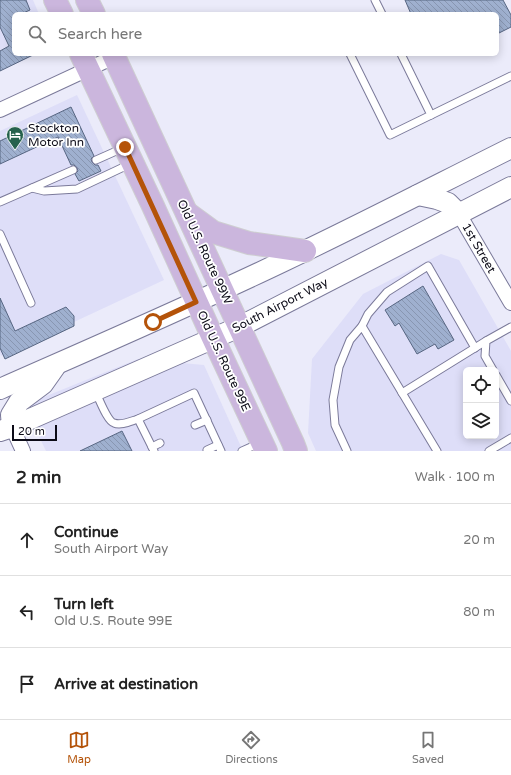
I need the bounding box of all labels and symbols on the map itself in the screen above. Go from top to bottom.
place label: Stockton Motor Inn [28,121,84,149]
hotel icon: Stockton Motor Inn [5,125,25,150]
route end [116,138,134,156]
street label: Old U.S. Route 99W [175,197,235,307]
street label: 1st Street [459,221,499,276]
street label: South Airport Way [230,275,331,335]
street label: Old U.S. Route 99E [195,308,254,414]
route start [144,313,162,331]
scale bar [12,423,57,442]

